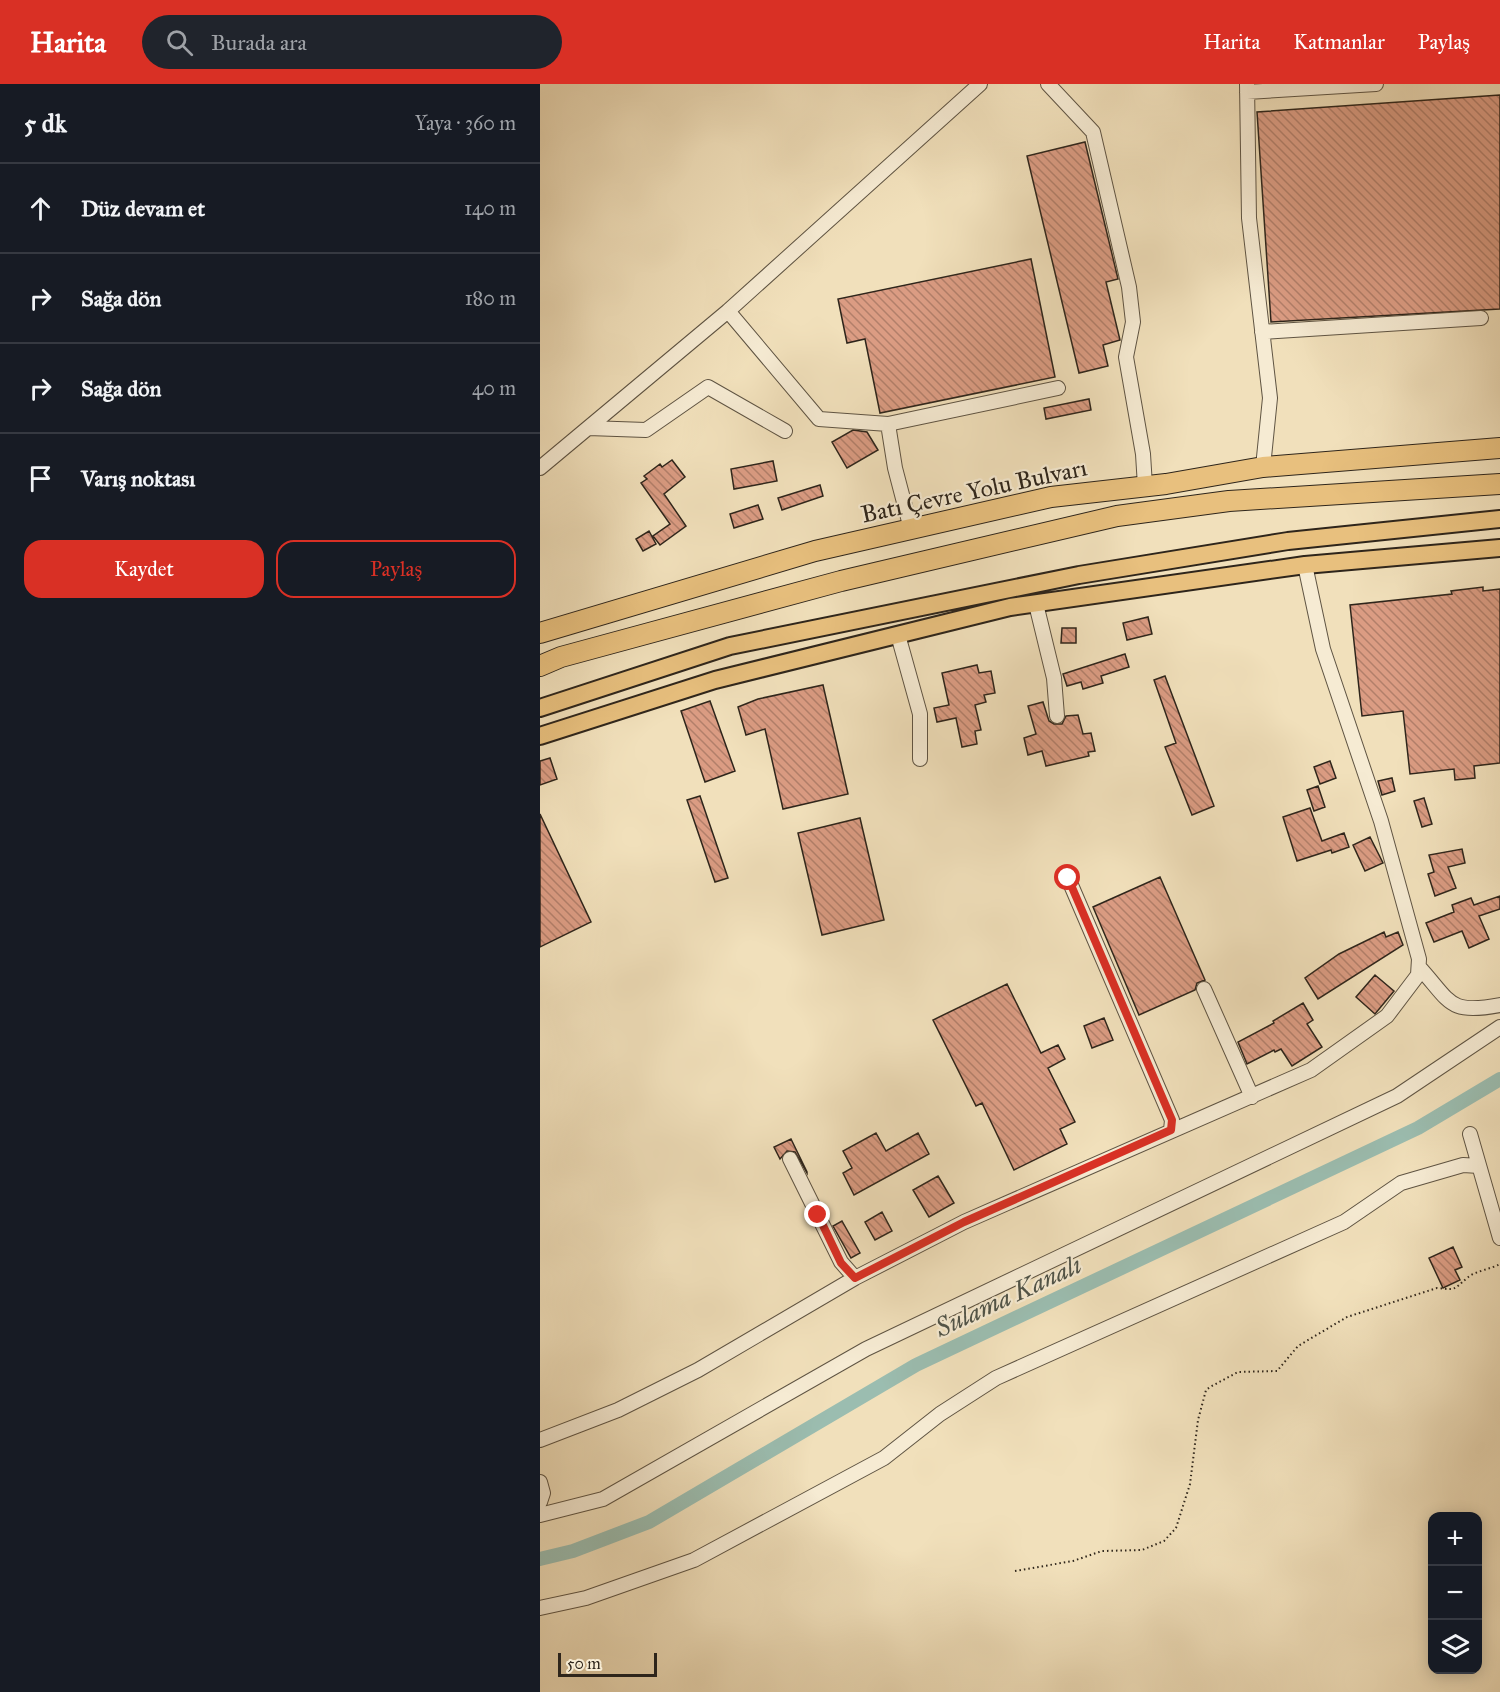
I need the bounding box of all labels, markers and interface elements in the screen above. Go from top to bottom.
search box [142,15,562,69]
text: Harita [30,25,106,60]
icon: search [163,26,196,59]
text: Burada ara [211,29,307,56]
text: Harita [1203,29,1260,55]
text: Katmanlar [1293,29,1385,55]
text: Paylaş [1418,29,1470,55]
text: 5 dk [24,107,67,139]
text: Yaya · 360 m [415,111,516,135]
icon: ahead [24,192,57,225]
text: Düz devam et [81,195,205,222]
text: 140 m [464,196,516,220]
icon: right [24,282,57,315]
text: Sağa dön [81,285,161,312]
text: 180 m [465,286,516,310]
icon: right [24,372,57,405]
text: Sağa dön [81,375,161,402]
text: 40 m [472,376,516,400]
street label: Batı Çevre Yolu Bulvarı [858,452,1090,530]
icon: arrive [24,462,57,495]
text: Varış noktası [81,465,195,492]
button: Kaydet [24,540,264,598]
button: Paylaş [276,540,516,598]
route start [1054,864,1080,890]
route end [804,1201,830,1227]
water label: Sulama Kanalı [929,1248,1087,1344]
map controls [1428,1512,1482,1674]
button: + [1428,1512,1482,1566]
button: − [1428,1566,1482,1620]
button: layers [1428,1620,1482,1674]
scale bar [558,1650,657,1678]
text: 50 m [567,1654,601,1673]

